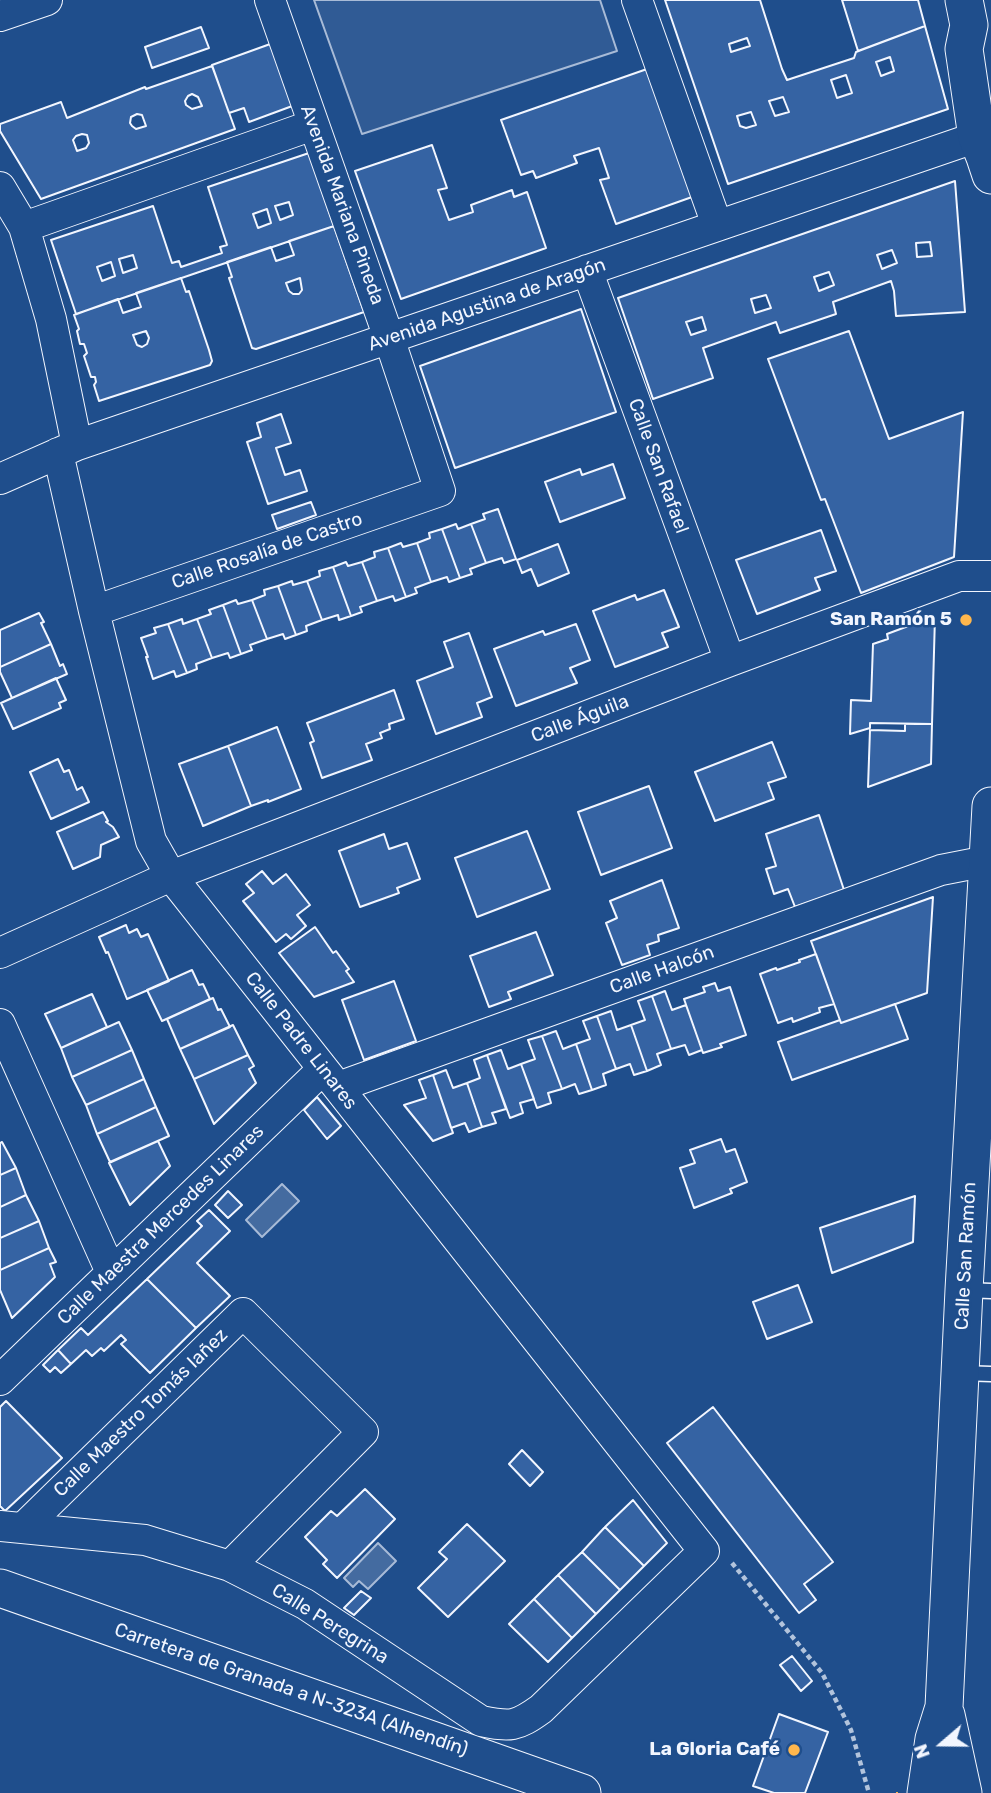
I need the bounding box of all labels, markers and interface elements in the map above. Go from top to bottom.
street label: Avenida Mariana Pineda [295,102,389,308]
street label: Avenida Agustina de Aragón [365,254,609,356]
street label: Calle San Rafael [623,395,693,537]
street label: Calle Rosalía de Castro [169,508,365,594]
place label: San Ramón 5 [830,609,952,631]
marker: San Ramón 5 [958,612,974,628]
street label: Calle Águila [528,690,632,748]
street label: Calle Halcón [607,941,717,999]
street label: Calle Padre Linares [240,968,362,1114]
street label: Calle Maestra Mercedes Linares [53,1120,269,1330]
street label: Calle San Ramón [951,1181,981,1331]
street label: Calle Maestro Tomás Iañez [49,1324,233,1502]
street label: Calle Peregrina [267,1579,393,1669]
street label: Carretera de Granada a N-323A (Alhendín) [111,1619,471,1761]
north arrow [907,1709,977,1779]
place label: La Gloria Café [649,1739,780,1761]
text: N [909,1741,935,1762]
marker: La Gloria Café [786,1742,802,1758]

